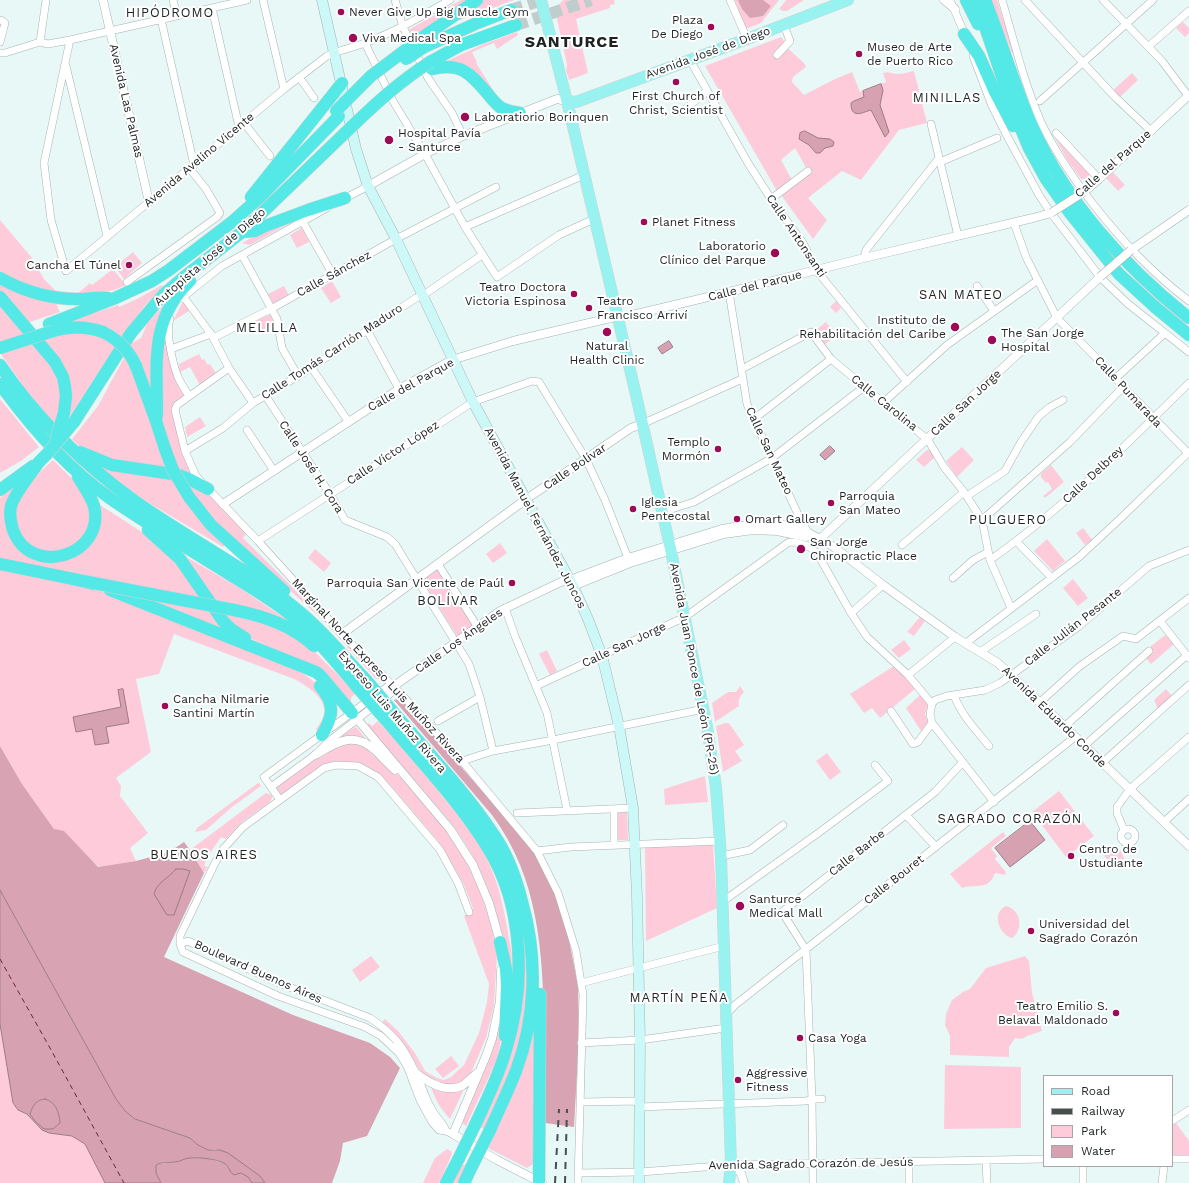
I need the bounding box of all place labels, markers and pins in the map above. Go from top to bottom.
place label: Never Give Up Big Muscle Gym [349,5,529,19]
marker: Never Give Up Big Muscle Gym [336,7,346,17]
place label: Plaza De Diego [651,13,703,41]
marker: Plaza De Diego [706,22,716,32]
place label: Viva Medical Spa [362,31,461,45]
marker: Viva Medical Spa [347,32,359,44]
place label: Museo de Arte de Puerto Rico [867,40,953,68]
marker: Museo de Arte de Puerto Rico [854,49,864,59]
marker: First Church of Christ, Scientist [671,77,681,87]
place label: First Church of Christ, Scientist [629,89,723,117]
place label: Laboratiorio Borinquen [474,110,609,124]
marker: Laboratiorio Borinquen [459,111,471,123]
place label: Hospital Pavía - Santurce [398,126,481,154]
marker: Hospital Pavía - Santurce [383,134,395,146]
place label: Planet Fitness [652,215,736,229]
marker: Planet Fitness [639,217,649,227]
place label: Laboratorio Clínico del Parque [659,239,766,267]
marker: Laboratorio Clínico del Parque [769,247,781,259]
place label: Cancha El Túnel [26,258,121,272]
marker: Cancha El Túnel [124,260,134,270]
place label: Teatro Doctora Victoria Espinosa [465,280,566,308]
marker: Teatro Doctora Victoria Espinosa [569,289,579,299]
place label: Teatro Francisco Arriví [597,294,687,322]
marker: Teatro Francisco Arriví [584,303,594,313]
place label: Instituto de Rehabilitación del Caribe [799,313,946,341]
marker: Instituto de Rehabilitación del Caribe [949,321,961,333]
marker: Natural Health Clinic [601,326,613,338]
place label: The San Jorge Hospital [1001,326,1084,354]
marker: The San Jorge Hospital [986,334,998,346]
place label: Natural Health Clinic [570,339,644,367]
place label: Templo Mormón [662,435,710,463]
marker: Templo Mormón [713,444,723,454]
place label: Parroquia San Mateo [839,489,901,517]
place label: Iglesia Pentecostal [641,495,710,523]
marker: Parroquia San Mateo [826,498,836,508]
marker: Iglesia Pentecostal [628,504,638,514]
place label: Omart Gallery [745,512,827,526]
marker: Omart Gallery [732,514,742,524]
place label: San Jorge Chiropractic Place [810,535,917,563]
marker: San Jorge Chiropractic Place [795,543,807,555]
place label: Parroquia San Vicente de Paúl [326,576,504,590]
marker: Parroquia San Vicente de Paúl [507,578,517,588]
place label: Cancha Nilmarie Santini Martín [173,692,269,720]
marker: Cancha Nilmarie Santini Martín [160,701,170,711]
place label: Centro de Ustudiante [1079,842,1143,870]
marker: Centro de Ustudiante [1066,851,1076,861]
place label: Santurce Medical Mall [749,892,822,920]
marker: Santurce Medical Mall [734,900,746,912]
place label: Universidad del Sagrado Corazón [1039,917,1138,945]
marker: Universidad del Sagrado Corazón [1026,926,1036,936]
place label: Teatro Emilio S. Belaval Maldonado [998,999,1108,1027]
marker: Teatro Emilio S. Belaval Maldonado [1111,1008,1121,1018]
place label: Casa Yoga [808,1031,867,1045]
marker: Casa Yoga [795,1033,805,1043]
place label: Aggressive Fitness [746,1066,807,1094]
marker: Aggressive Fitness [733,1075,743,1085]

